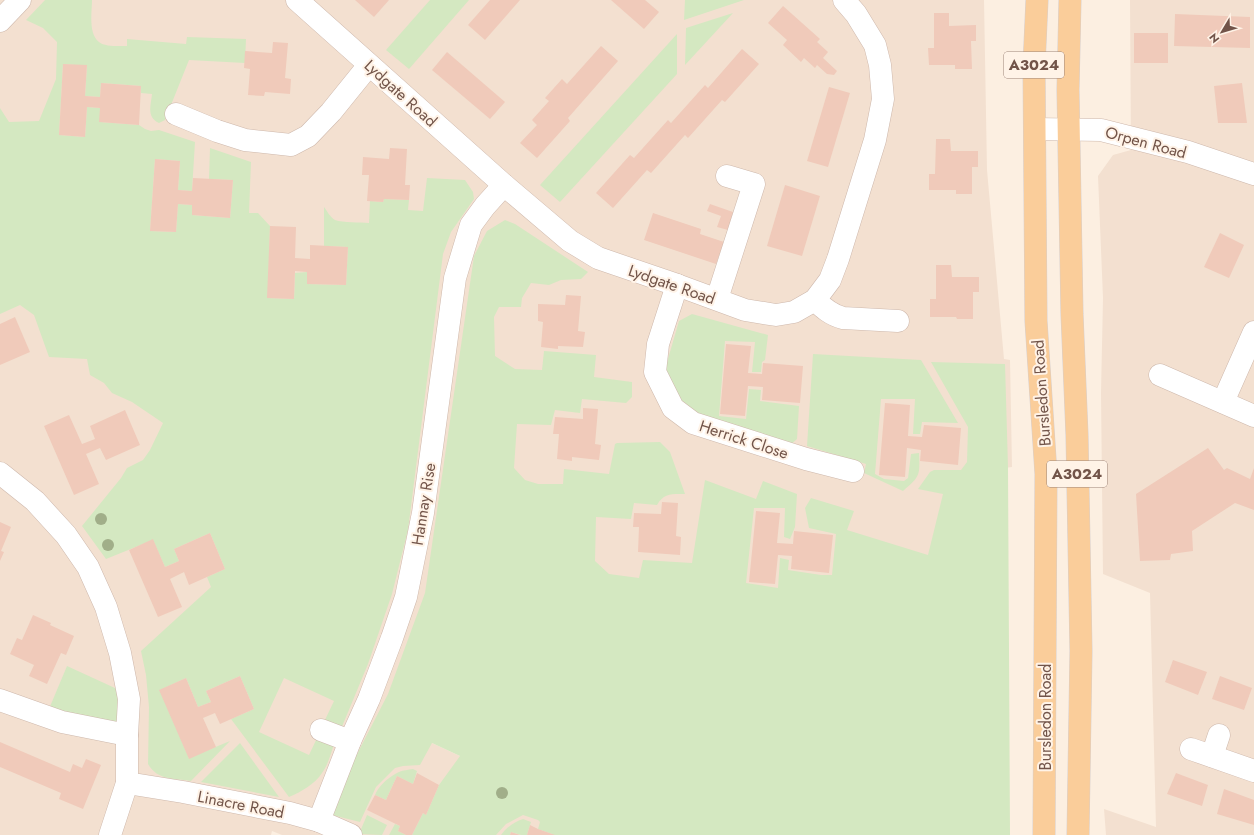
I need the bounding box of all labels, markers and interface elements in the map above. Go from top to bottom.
north arrow [1202,12,1242,52]
text: N [1205,30,1223,47]
road number: A3024 [1004,52,1064,78]
street label: Lydgate Road [359,54,442,132]
street label: Orpen Road [1103,121,1189,164]
street label: Lydgate Road [625,259,718,310]
street label: Bursledon Road [1026,339,1057,447]
street label: Herrick Close [696,414,791,465]
street label: Hannay Rise [406,461,441,547]
road number: A3024 [1047,461,1107,487]
street label: Bursledon Road [1034,664,1057,770]
street label: Linacre Road [196,785,286,824]

